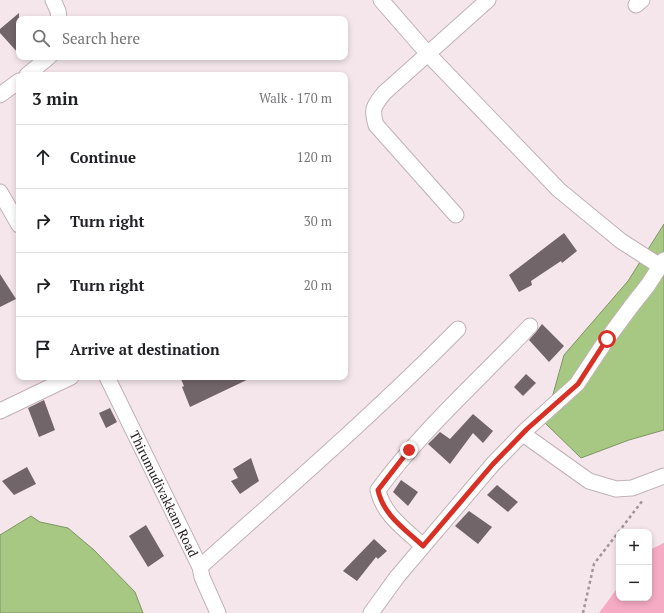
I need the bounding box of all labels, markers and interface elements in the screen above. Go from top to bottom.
search box [16,16,348,60]
icon: search [30,27,52,49]
text: Search here [62,28,140,48]
text: 3 min [32,87,79,110]
text: Walk · 170 m [259,89,332,107]
icon: ahead [32,146,54,168]
text: Continue [70,147,136,167]
text: 120 m [297,148,332,166]
icon: right [32,210,54,232]
text: Turn right [70,211,145,231]
text: 30 m [304,212,332,230]
icon: right [32,274,54,296]
text: Turn right [70,275,145,295]
text: 20 m [304,276,332,294]
route start [598,330,616,348]
icon: arrive [32,338,54,360]
text: Arrive at destination [70,339,220,359]
street label: Thirumudivakkam Road [126,428,203,560]
route end [400,441,418,459]
map controls [616,529,652,601]
button: + [616,529,652,565]
button: − [616,565,652,601]

